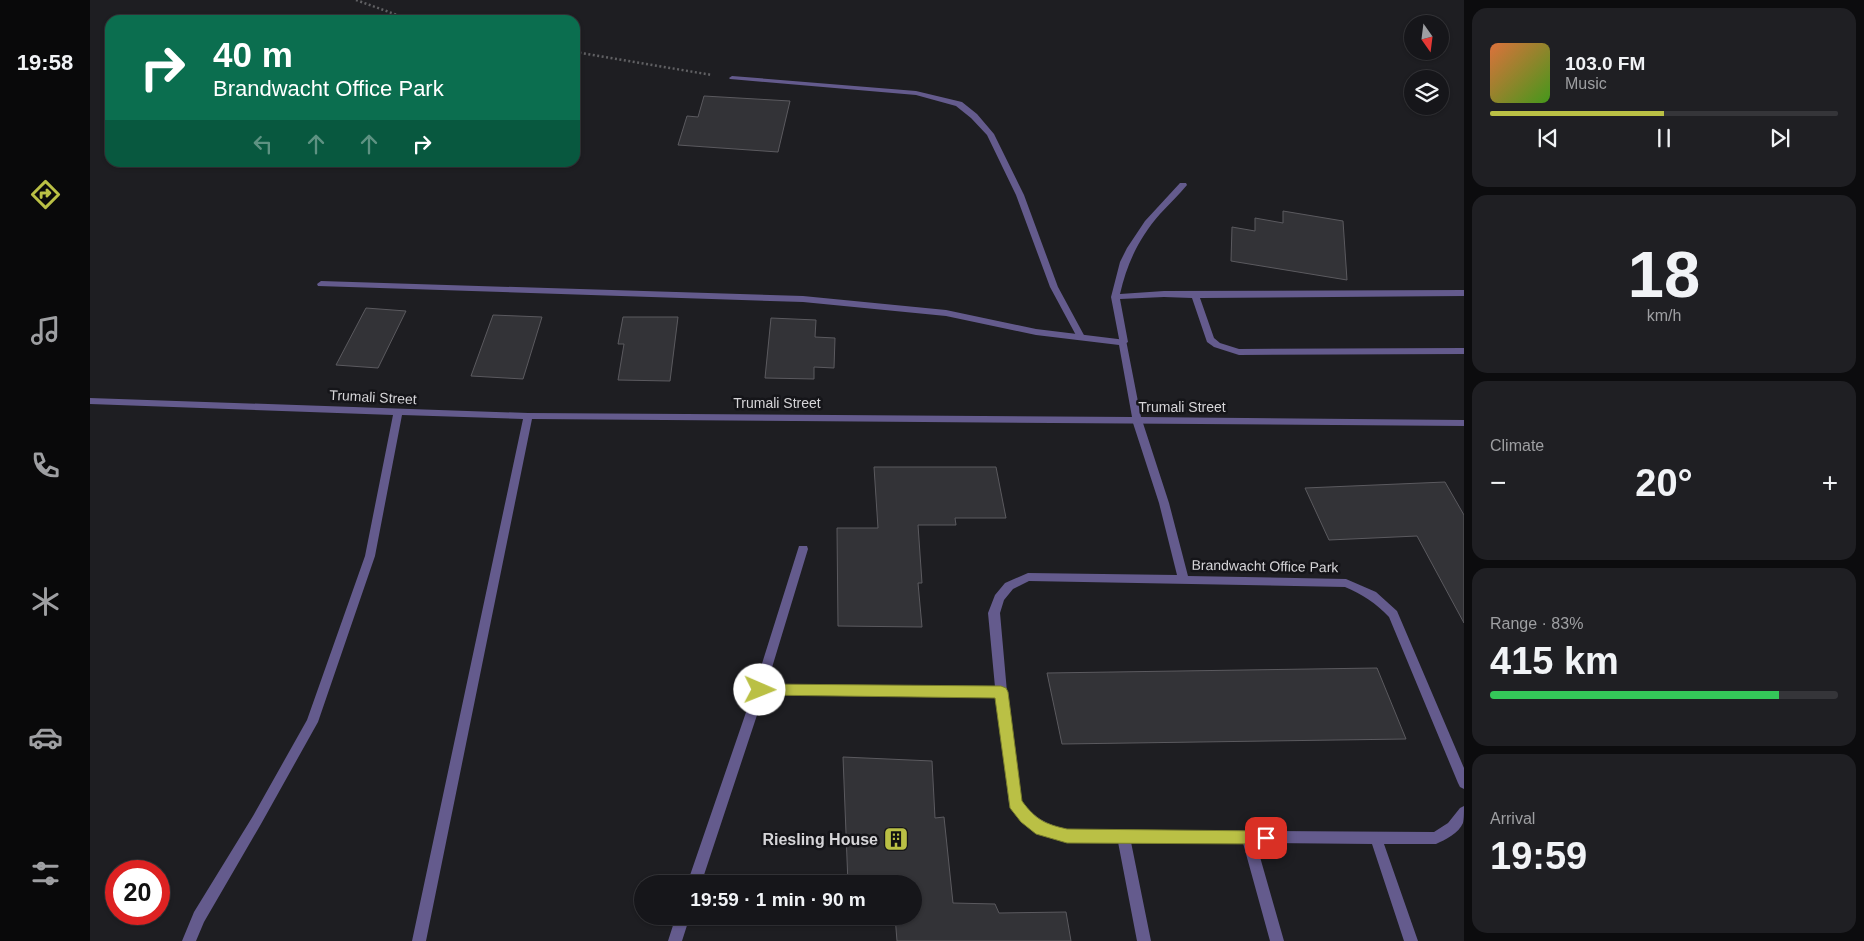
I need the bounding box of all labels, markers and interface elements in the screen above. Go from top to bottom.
north arrow [1404,15,1449,60]
map controls [1404,15,1449,115]
icon: right [130,35,195,100]
text: 40 m [213,35,293,74]
text: 19:58 [17,50,73,75]
text: 103.0 FM [1565,53,1645,74]
button: layers [1404,70,1449,115]
text: Music [1565,75,1607,92]
text: Brandwacht Office Park [213,76,444,101]
icon: previous [1534,124,1562,152]
icon: pause [1650,124,1678,152]
icon: next [1766,124,1794,152]
icon: left [249,130,277,158]
icon: ahead [302,130,330,158]
icon: ahead [355,130,383,158]
icon: right [408,130,436,158]
icon: directions [28,177,63,212]
text: 18 [1628,238,1700,311]
text: km/h [1647,307,1681,324]
icon: music [28,313,63,348]
street label: Trumali Street [329,387,417,407]
street label: Trumali Street [733,395,821,411]
street label: Trumali Street [1138,399,1226,415]
text: Climate [1490,437,1544,454]
icon: phone [28,448,63,483]
text: 20° [1635,462,1693,504]
text: − [1490,467,1506,498]
text: + [1822,467,1838,498]
street label: Brandwacht Office Park [1191,557,1340,575]
icon: climate [28,584,63,619]
text: Range · 83% [1490,615,1583,632]
text: 415 km [1490,640,1619,682]
position arrow [733,663,785,715]
icon: car [28,720,63,755]
text: Arrival [1490,810,1535,827]
pin [1245,817,1287,859]
icon: arrive [1252,824,1280,852]
building icon: Riesling House [883,826,909,852]
place label: Riesling House [762,831,878,848]
text: 19:59 [1490,835,1587,877]
icon: filters [28,856,63,891]
speed limit sign: 20 [105,860,170,925]
text: 19:59 · 1 min · 90 m [690,889,866,910]

